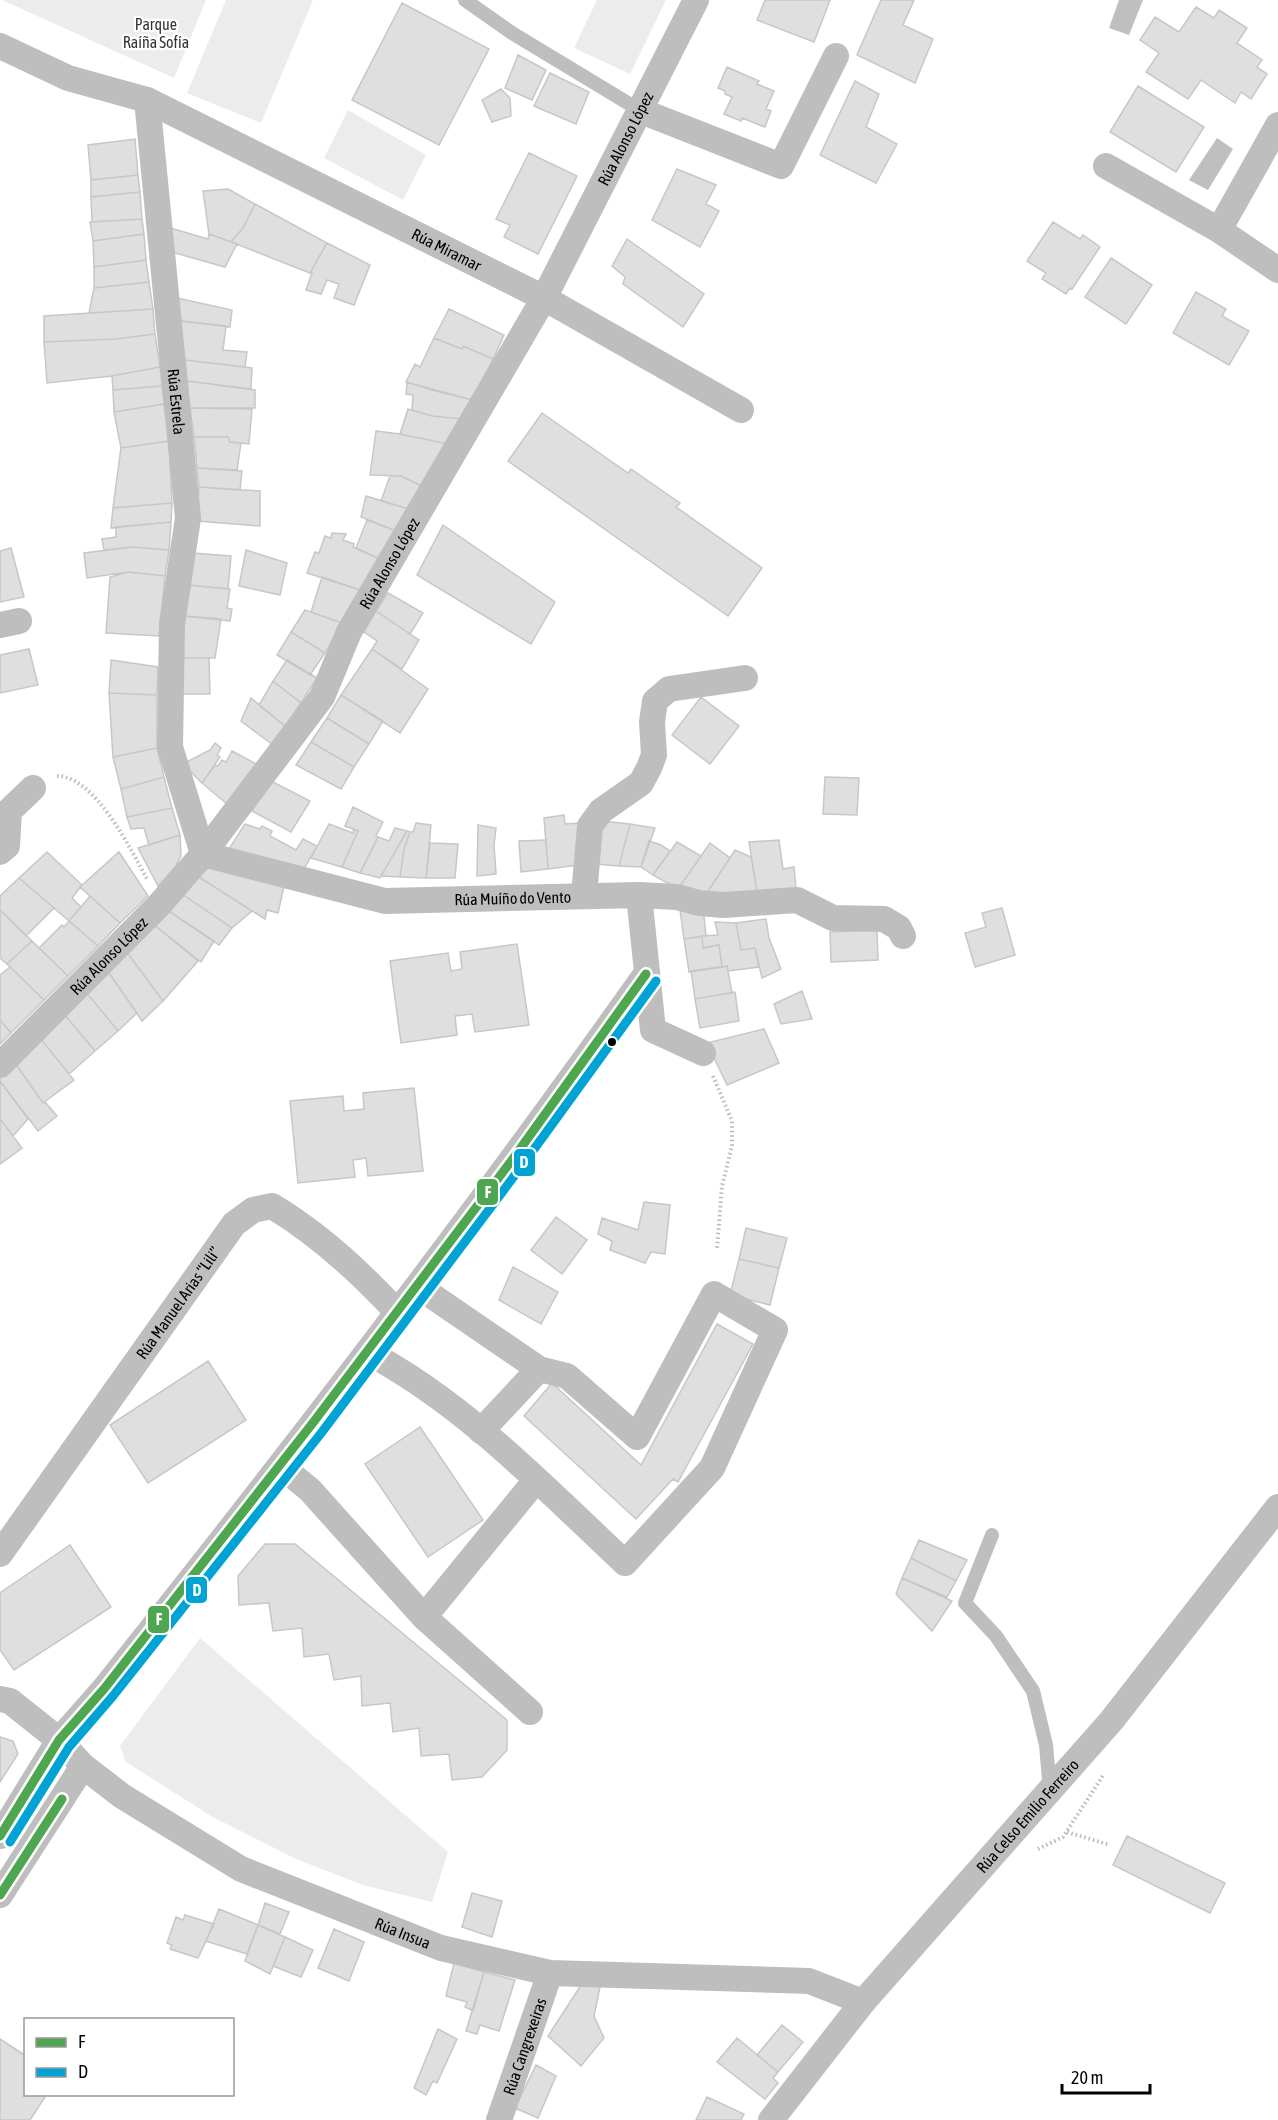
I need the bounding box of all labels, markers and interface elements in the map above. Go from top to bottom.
park label: Parque Raíña Sofía [123,15,189,51]
street label: Rúa Alonso López [594,89,657,188]
street label: Rúa Miramar [409,225,485,274]
street label: Rúa Estrela [164,368,189,435]
street label: Rúa Alonso López [356,514,423,612]
street label: Rúa Muíño do Vento [454,888,571,908]
street label: Rúa Alonso López [66,913,151,998]
unlabelled marker [606,1036,618,1048]
line badge: D [513,1148,536,1177]
text: D [520,1153,529,1171]
line badge: F [476,1178,499,1206]
text: F [485,1183,492,1201]
street label: Rúa Manuel Arias “Lili” [132,1243,224,1362]
line badge: D [185,1576,208,1604]
text: D [193,1581,202,1599]
line badge: F [147,1605,170,1634]
text: F [156,1610,163,1628]
street label: Rúa Celso Emilio Ferreiro [973,1755,1082,1876]
street label: Rúa Insua [372,1914,433,1952]
street label: Rúa Cangrexeiras [499,1995,550,2097]
legend [24,2018,234,2096]
text: F [78,2031,86,2052]
scale bar [1062,2057,1150,2095]
text: D [78,2061,88,2082]
text: 20 m [1071,2067,1103,2088]

